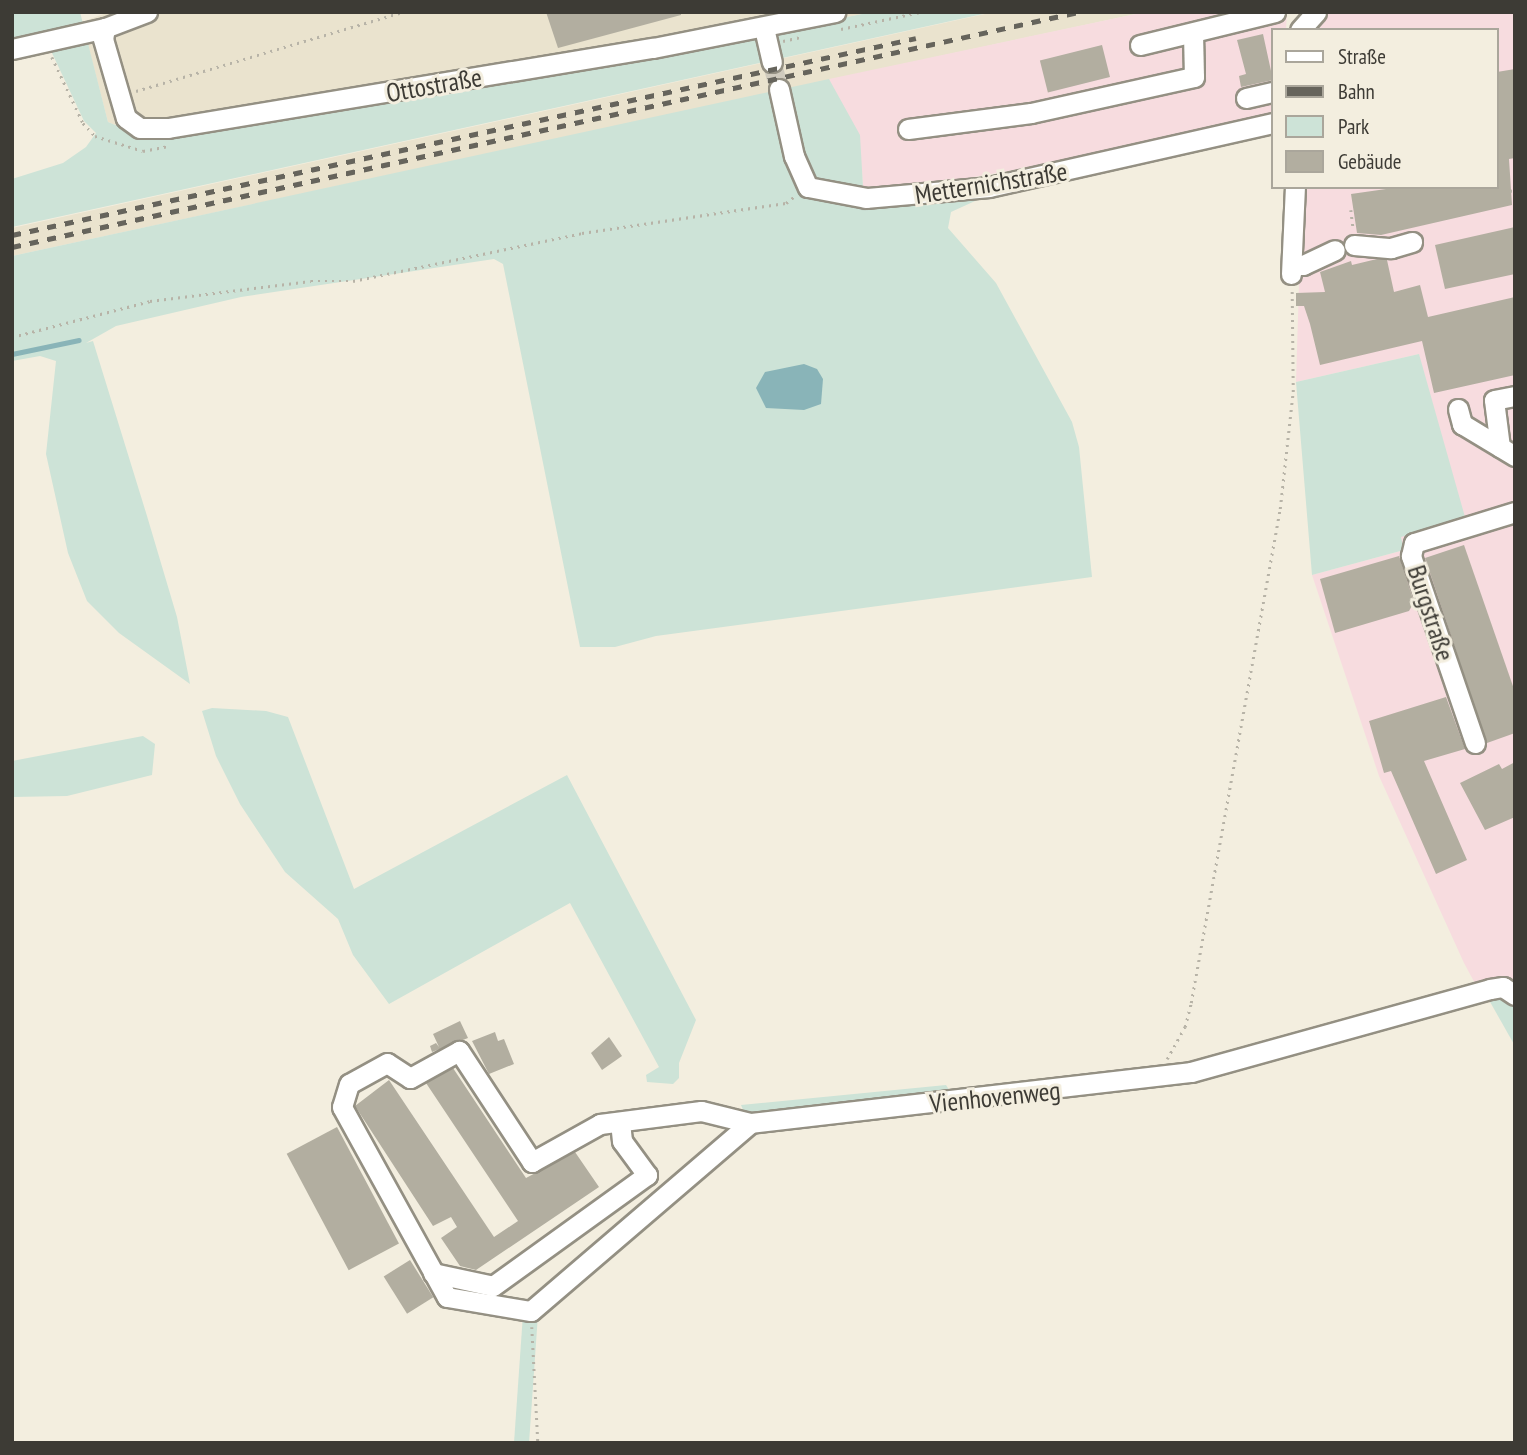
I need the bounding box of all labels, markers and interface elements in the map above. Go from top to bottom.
legend [1272,28,1499,189]
text: Straße [1338,43,1386,70]
street label: Ottostraße [384,61,484,109]
text: Bahn [1338,78,1375,105]
text: Park [1338,113,1369,140]
text: Gebäude [1338,148,1401,175]
street label: Metternichstraße [913,156,1069,210]
street label: Burgstraße [1401,561,1461,665]
street label: Vienhovenweg [928,1075,1062,1119]

